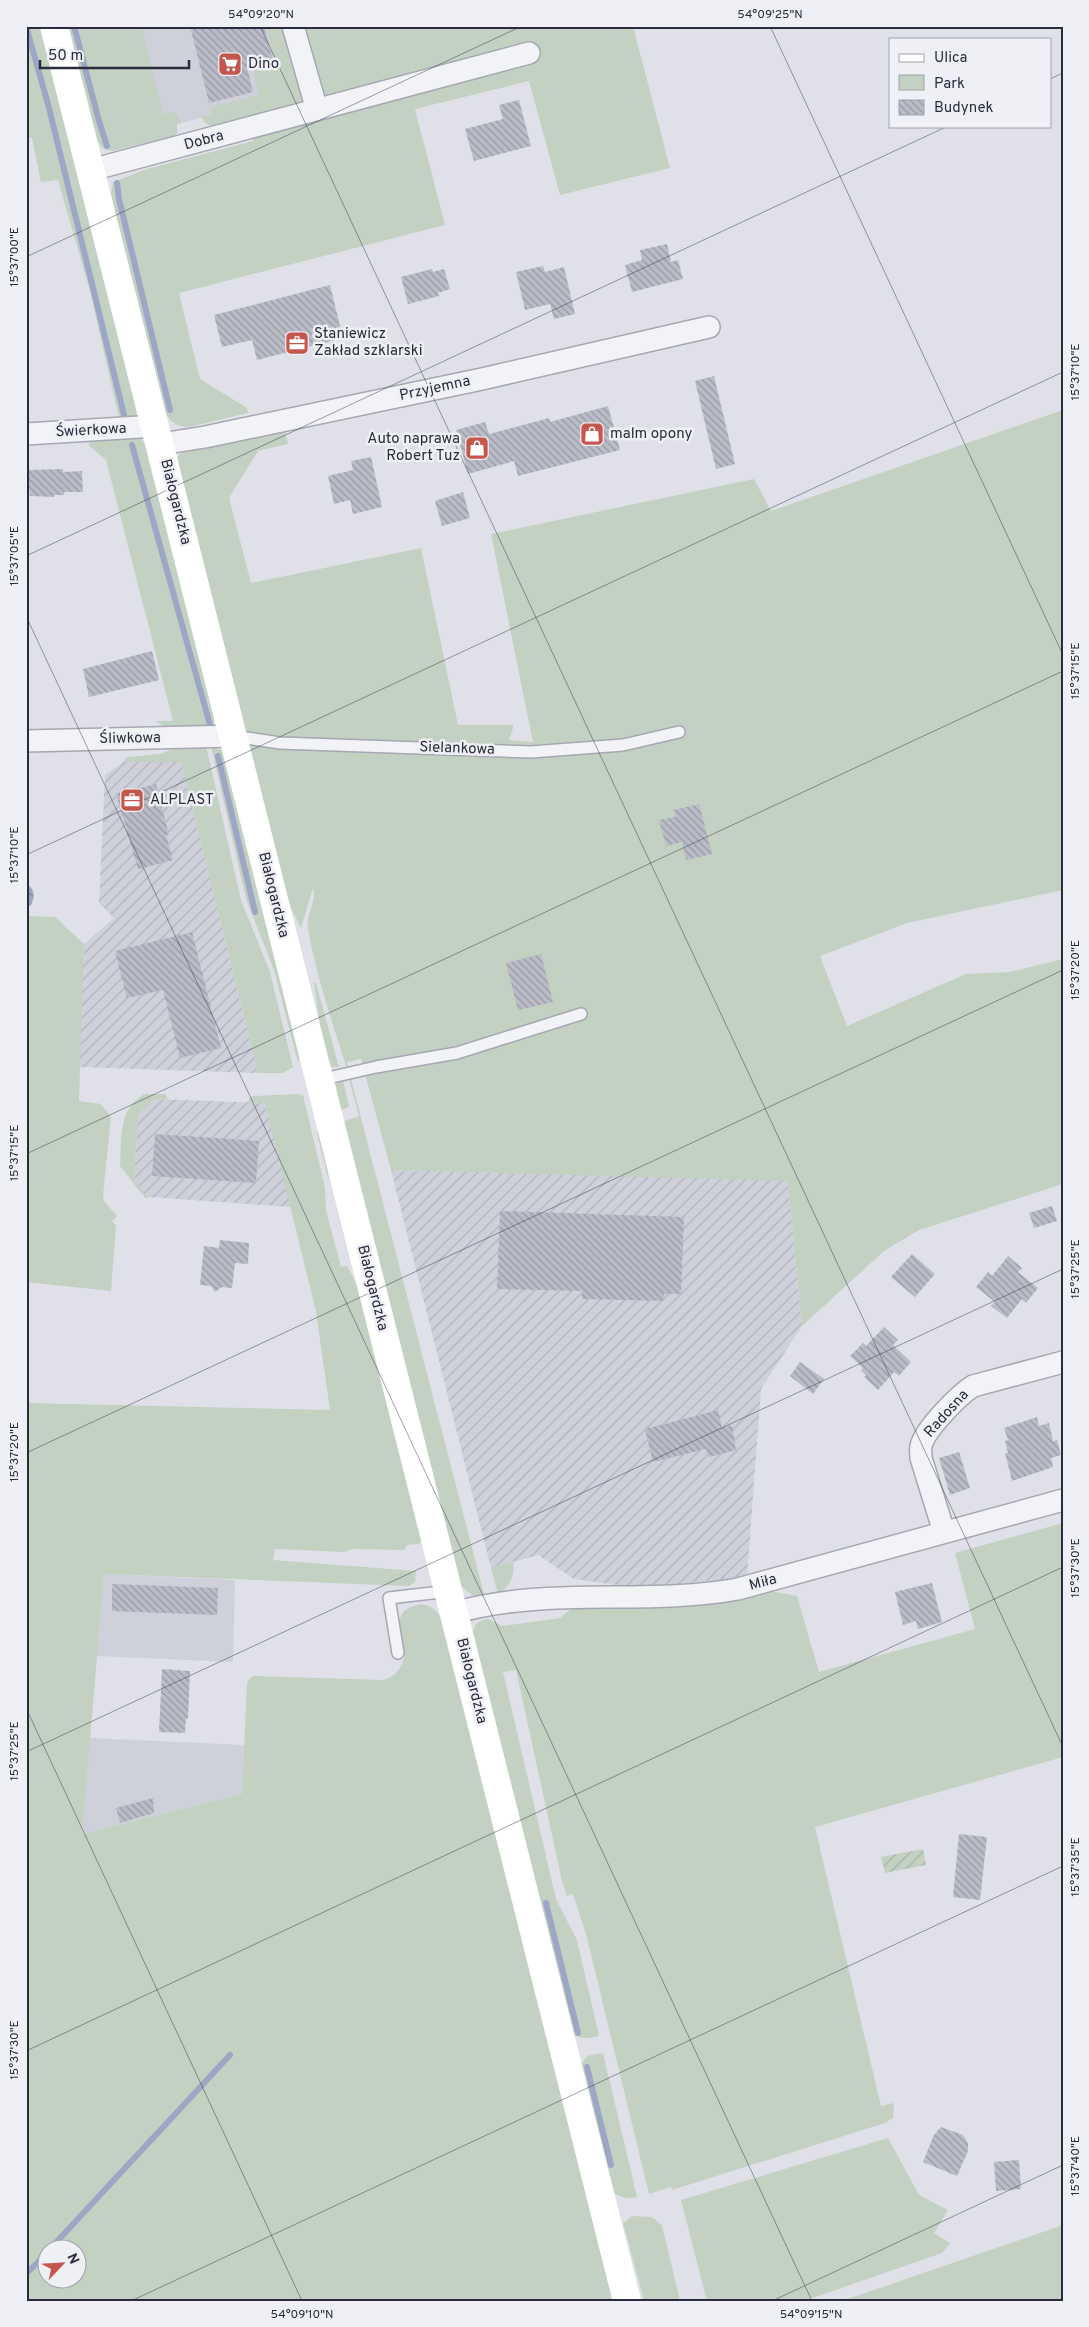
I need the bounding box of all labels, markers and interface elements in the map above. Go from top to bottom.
text: 54°09'20"N [228,7,294,23]
text: 54°09'25"N [737,7,803,23]
scale bar [40,38,189,70]
legend [889,38,1052,128]
text: 50 m [48,47,83,66]
text: Ulica [934,49,967,68]
supermarket icon: Dino [217,51,243,77]
place label: Dino [248,55,279,74]
text: Park [934,75,965,94]
text: Budynek [934,99,993,118]
street label: Dobra [182,127,226,155]
text: 15°37'00"E [7,227,23,287]
place label: Staniewicz Zakład szklarski [314,325,423,361]
office icon: Staniewicz Zakład szklarski [284,330,310,356]
text: 15°37'10"E [1068,344,1084,400]
street label: Przyjemna [398,372,472,406]
street label: Świerkowa [55,418,127,442]
shop icon: malm opony [579,421,605,447]
place label: malm opony [610,425,693,444]
place label: Auto naprawa Robert Tuz [367,430,460,466]
shop icon: Auto naprawa Robert Tuz [464,435,490,461]
street label: Białogardzka [155,457,195,547]
text: 15°37'05"E [7,526,23,586]
text: 15°37'15"E [1068,643,1084,699]
street label: Śliwkowa [99,727,161,749]
street label: Sielankowa [419,738,495,760]
office icon: ALPLAST [119,787,145,813]
place label: ALPLAST [150,791,214,810]
text: 15°37'10"E [7,827,23,883]
street label: Białogardzka [253,850,293,940]
text: 15°37'20"E [1068,940,1084,1000]
text: 15°37'15"E [7,1125,23,1181]
text: 15°37'25"E [1068,1239,1084,1299]
street label: Białogardzka [352,1243,392,1333]
street label: Radosna [921,1386,973,1442]
text: 15°37'20"E [7,1422,23,1482]
text: 15°37'30"E [1068,1538,1084,1598]
street label: Miła [747,1570,779,1596]
street label: Białogardzka [451,1636,491,1726]
text: 15°37'25"E [7,1721,23,1781]
text: 15°37'35"E [1068,1837,1084,1897]
text: 15°37'30"E [7,2020,23,2080]
text: 15°37'40"E [1068,2136,1084,2196]
north arrow [38,2240,88,2290]
text: N [63,2251,82,2267]
text: 54°09'10"N [270,2307,334,2323]
text: 54°09'15"N [780,2307,842,2323]

